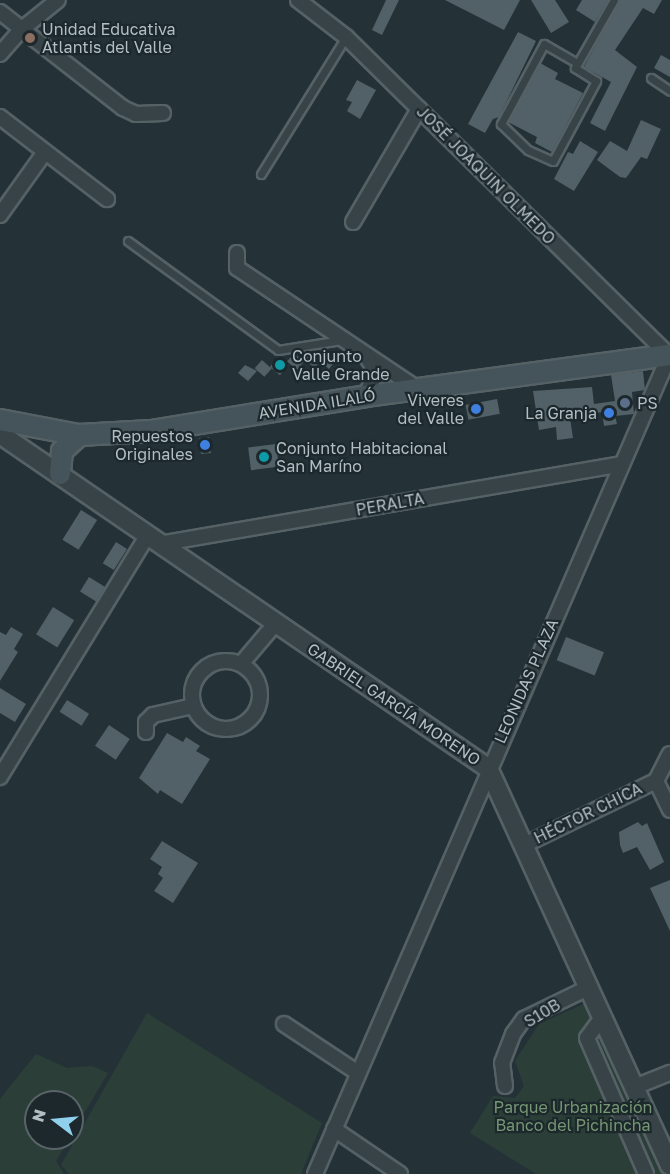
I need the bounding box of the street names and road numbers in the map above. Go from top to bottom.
street label: JOSÉ JOAQUIN OLMEDO [413,102,559,248]
street label: AVENIDA ILALÓ [257,385,377,423]
street label: PERALTA [354,489,426,519]
street label: LEONIDAS PLAZA [490,616,562,746]
street label: GABRIEL GARCÍA MORENO [304,639,484,769]
street label: HÉCTOR CHICA [531,778,645,848]
street label: S10B [520,995,564,1031]

